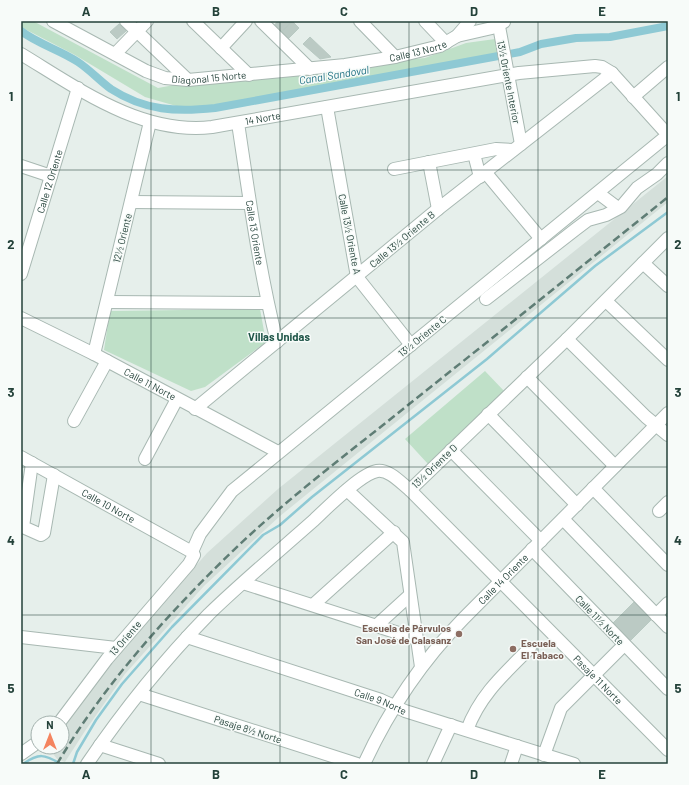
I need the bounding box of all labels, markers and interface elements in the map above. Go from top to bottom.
text: A [82,3,91,19]
text: B [212,3,220,19]
text: C [340,3,348,19]
text: D [470,3,478,19]
text: E [598,3,606,19]
street label: Calle 13 Norte [389,37,449,64]
street label: 13½ Oriente Interior [495,39,523,125]
water label: Canal Sandoval [298,62,370,86]
street label: Diagonal 15 Norte [171,68,247,86]
text: 1 [9,88,13,104]
text: 1 [676,88,680,104]
street label: 14 Norte [244,109,281,127]
street label: Calle 12 Oriente [34,148,65,215]
street label: Calle 13½ Oriente A [336,193,364,275]
street label: Calle 13 Oriente [244,199,266,266]
street label: Calle 13½ Oriente B [367,208,437,270]
street label: 12½ Oriente [110,212,134,264]
text: 2 [7,236,15,252]
text: 2 [674,236,682,252]
street label: 13½ Oriente C [395,313,449,359]
district label: Villas Unidas [248,330,310,343]
street label: Calle 11 Norte [122,365,178,403]
text: 3 [7,384,15,400]
text: 3 [674,384,682,400]
street label: 13½ Oriente D [409,441,459,491]
street label: Calle 10 Norte [80,486,137,525]
text: 4 [7,532,15,548]
text: 4 [674,532,682,548]
street label: Calle 14 Oriente [475,551,530,607]
street label: Calle 11½ Norte [573,593,627,647]
street label: 13 Oriente [106,618,144,658]
place label: Escuela de Párvulos San José de Calasanz [356,622,451,646]
marker: Escuela de Párvulos San José de Calasanz [454,629,464,639]
place label: Escuela El Tabaco [521,637,564,661]
marker: Escuela El Tabaco [508,644,518,654]
street label: Pasaje 11 Norte [571,652,625,707]
text: 5 [7,680,15,696]
text: 5 [674,680,682,696]
street label: Calle 9 Norte [353,686,409,717]
street label: Pasaje 8½ Norte [213,712,283,746]
north arrow [30,715,70,755]
text: N [46,718,54,731]
text: A [82,766,91,782]
text: B [212,766,220,782]
text: C [340,766,348,782]
text: D [470,766,478,782]
text: E [598,766,606,782]

